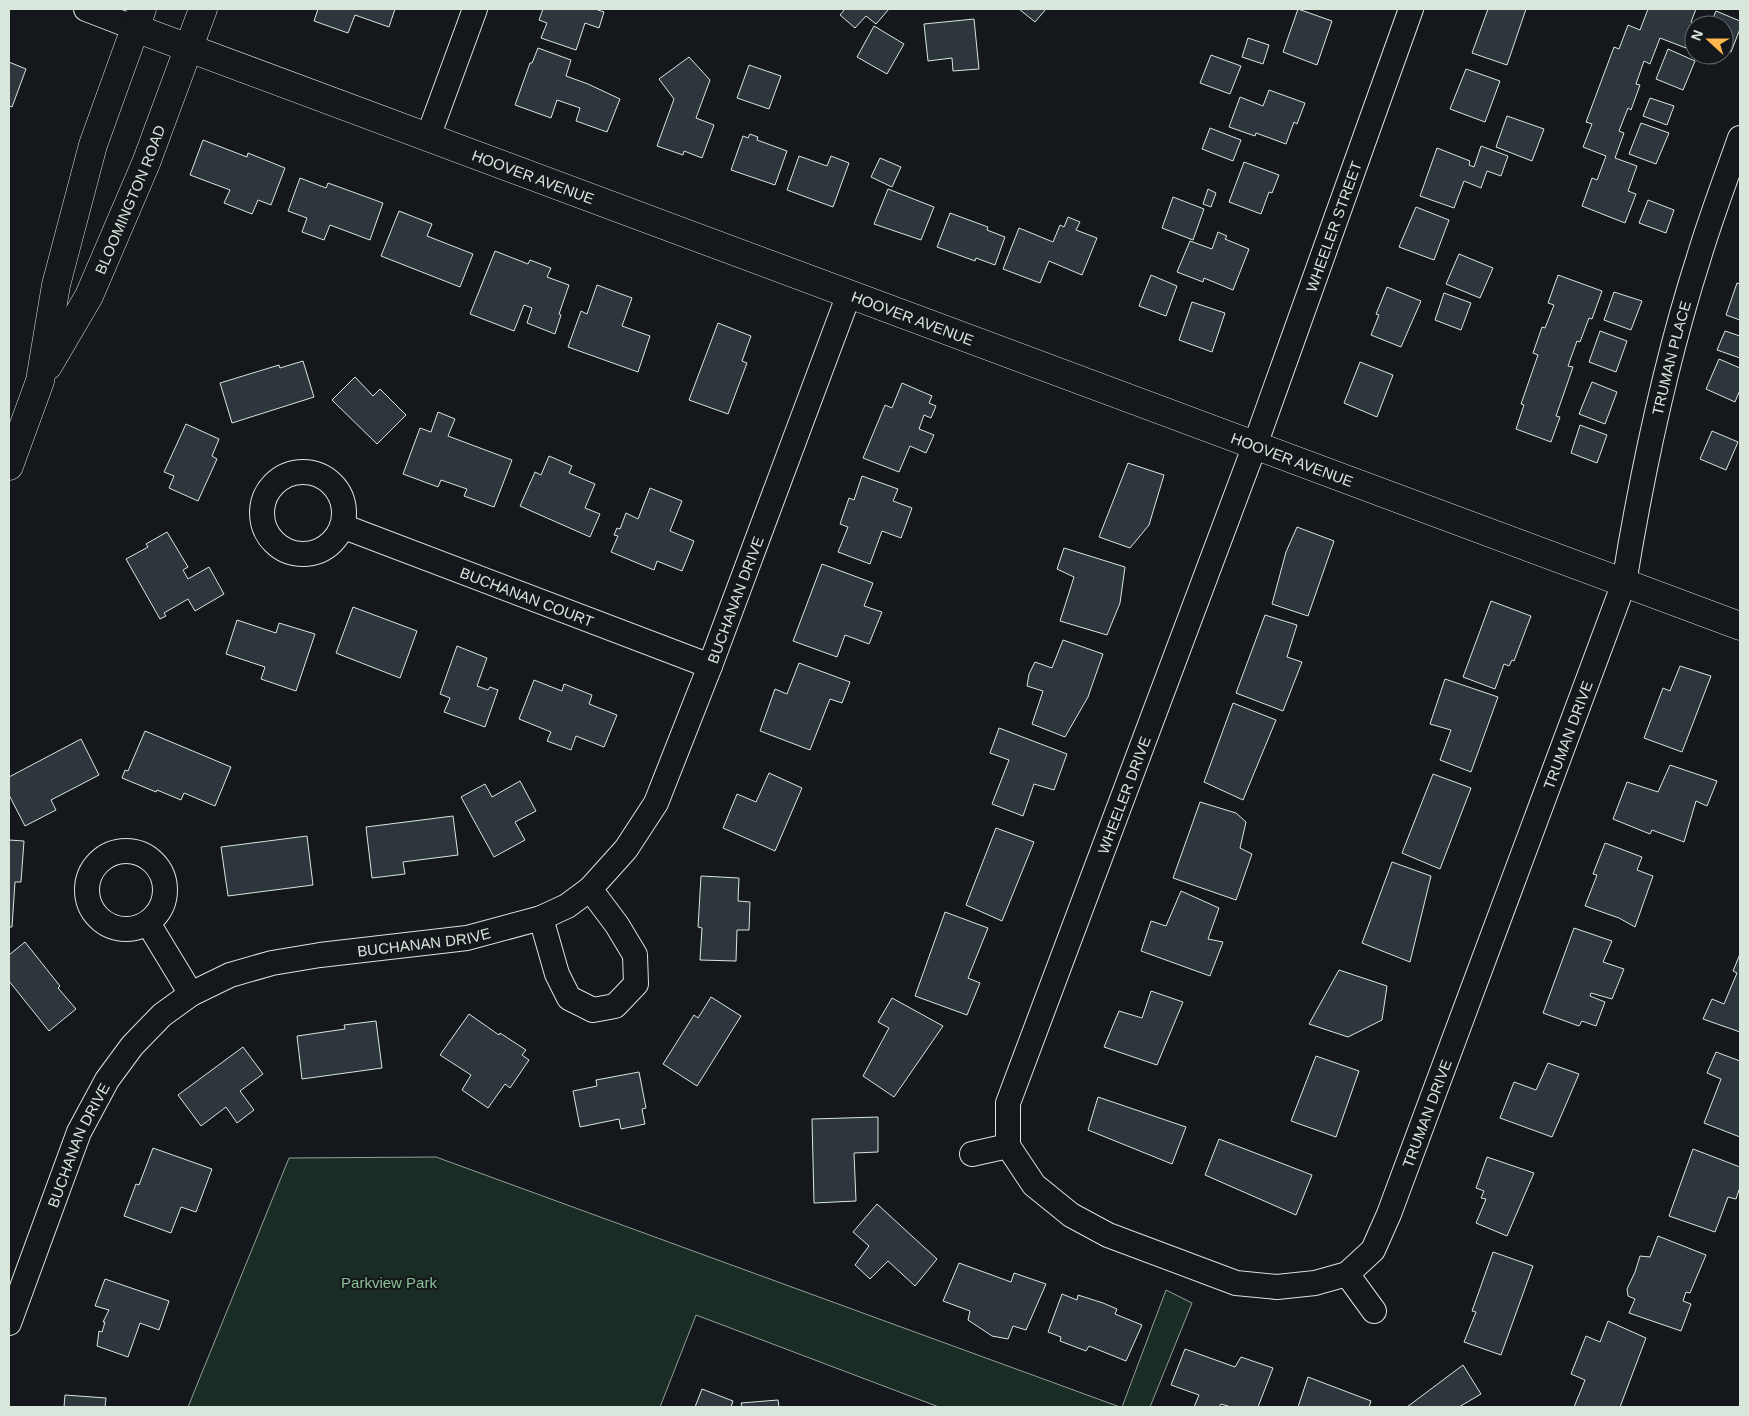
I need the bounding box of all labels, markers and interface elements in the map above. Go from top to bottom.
north arrow [1684,15,1734,65]
text: N [1688,28,1706,43]
street label: BLOOMINGTON ROAD [91,122,168,276]
street label: HOOVER AVENUE [470,146,597,207]
street label: WHEELER STREET [1302,159,1364,294]
street label: HOOVER AVENUE [849,287,976,348]
street label: TRUMAN PLACE [1648,299,1694,417]
street label: HOOVER AVENUE [1229,429,1356,490]
street label: BUCHANAN DRIVE [703,534,766,666]
street label: BUCHANAN COURT [458,563,596,630]
street label: TRUMAN DRIVE [1540,678,1595,791]
street label: WHEELER DRIVE [1094,734,1153,856]
street label: BUCHANAN DRIVE [356,924,492,959]
street label: TRUMAN DRIVE [1399,1057,1454,1170]
street label: BUCHANAN DRIVE [44,1080,112,1210]
park label: Parkview Park [341,1274,437,1291]

